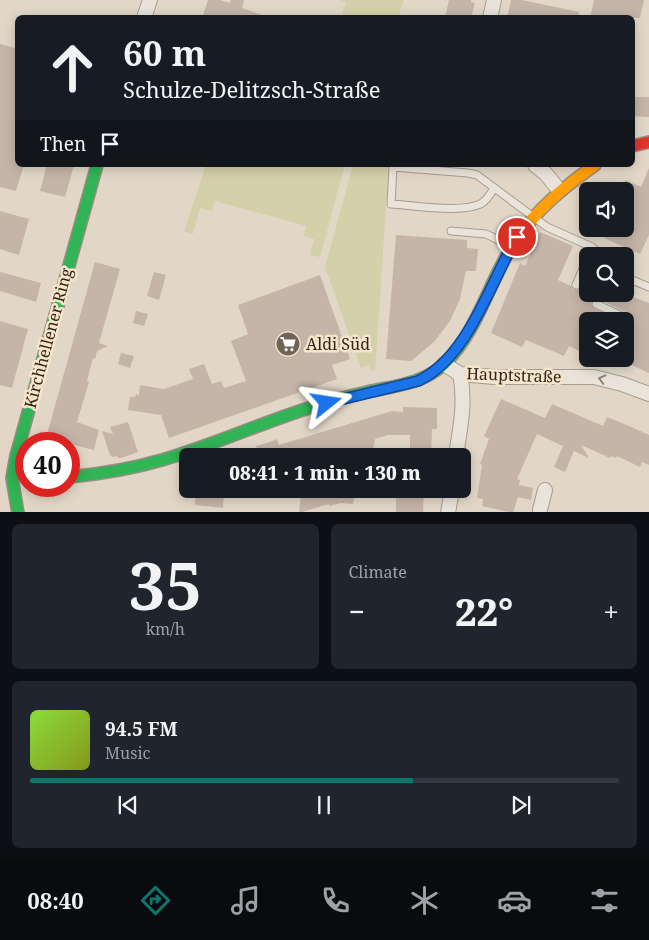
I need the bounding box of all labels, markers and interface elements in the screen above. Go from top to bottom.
text: 60 m [123,29,206,76]
icon: ahead [40,35,105,100]
text: Schulze-Delitzsch-Straße [123,74,381,104]
icon: arrive [96,130,124,158]
text: Then [40,131,86,157]
map controls [579,182,634,367]
button: sound [579,182,634,237]
pin [496,216,538,258]
icon: arrive [503,223,531,251]
button: search [579,247,634,302]
street label: Kirchhellener Ring [19,265,77,410]
button: layers [579,312,634,367]
supermarket icon: Aldi Süd [275,331,301,357]
place label: Aldi Süd [306,333,370,355]
street label: Hauptstraße [466,362,562,388]
one-way arrow [598,374,607,385]
position arrow [300,376,352,428]
speed limit sign: 40 [15,432,80,497]
text: 08:41 · 1 min · 130 m [229,460,421,486]
text: 35 [129,541,202,629]
text: Climate [349,561,407,583]
text: 22° [455,585,513,637]
text: − [349,592,365,630]
text: + [603,592,619,630]
text: km/h [146,618,185,640]
text: 94.5 FM [105,716,178,742]
text: Music [105,742,150,764]
icon: previous [114,791,142,819]
icon: pause [310,791,338,819]
icon: next [507,791,535,819]
icon: directions [138,883,173,918]
icon: music [228,883,263,918]
icon: phone [318,883,353,918]
icon: climate [407,883,442,918]
icon: car [497,883,532,918]
icon: filters [587,883,622,918]
text: 08:40 [27,885,84,915]

